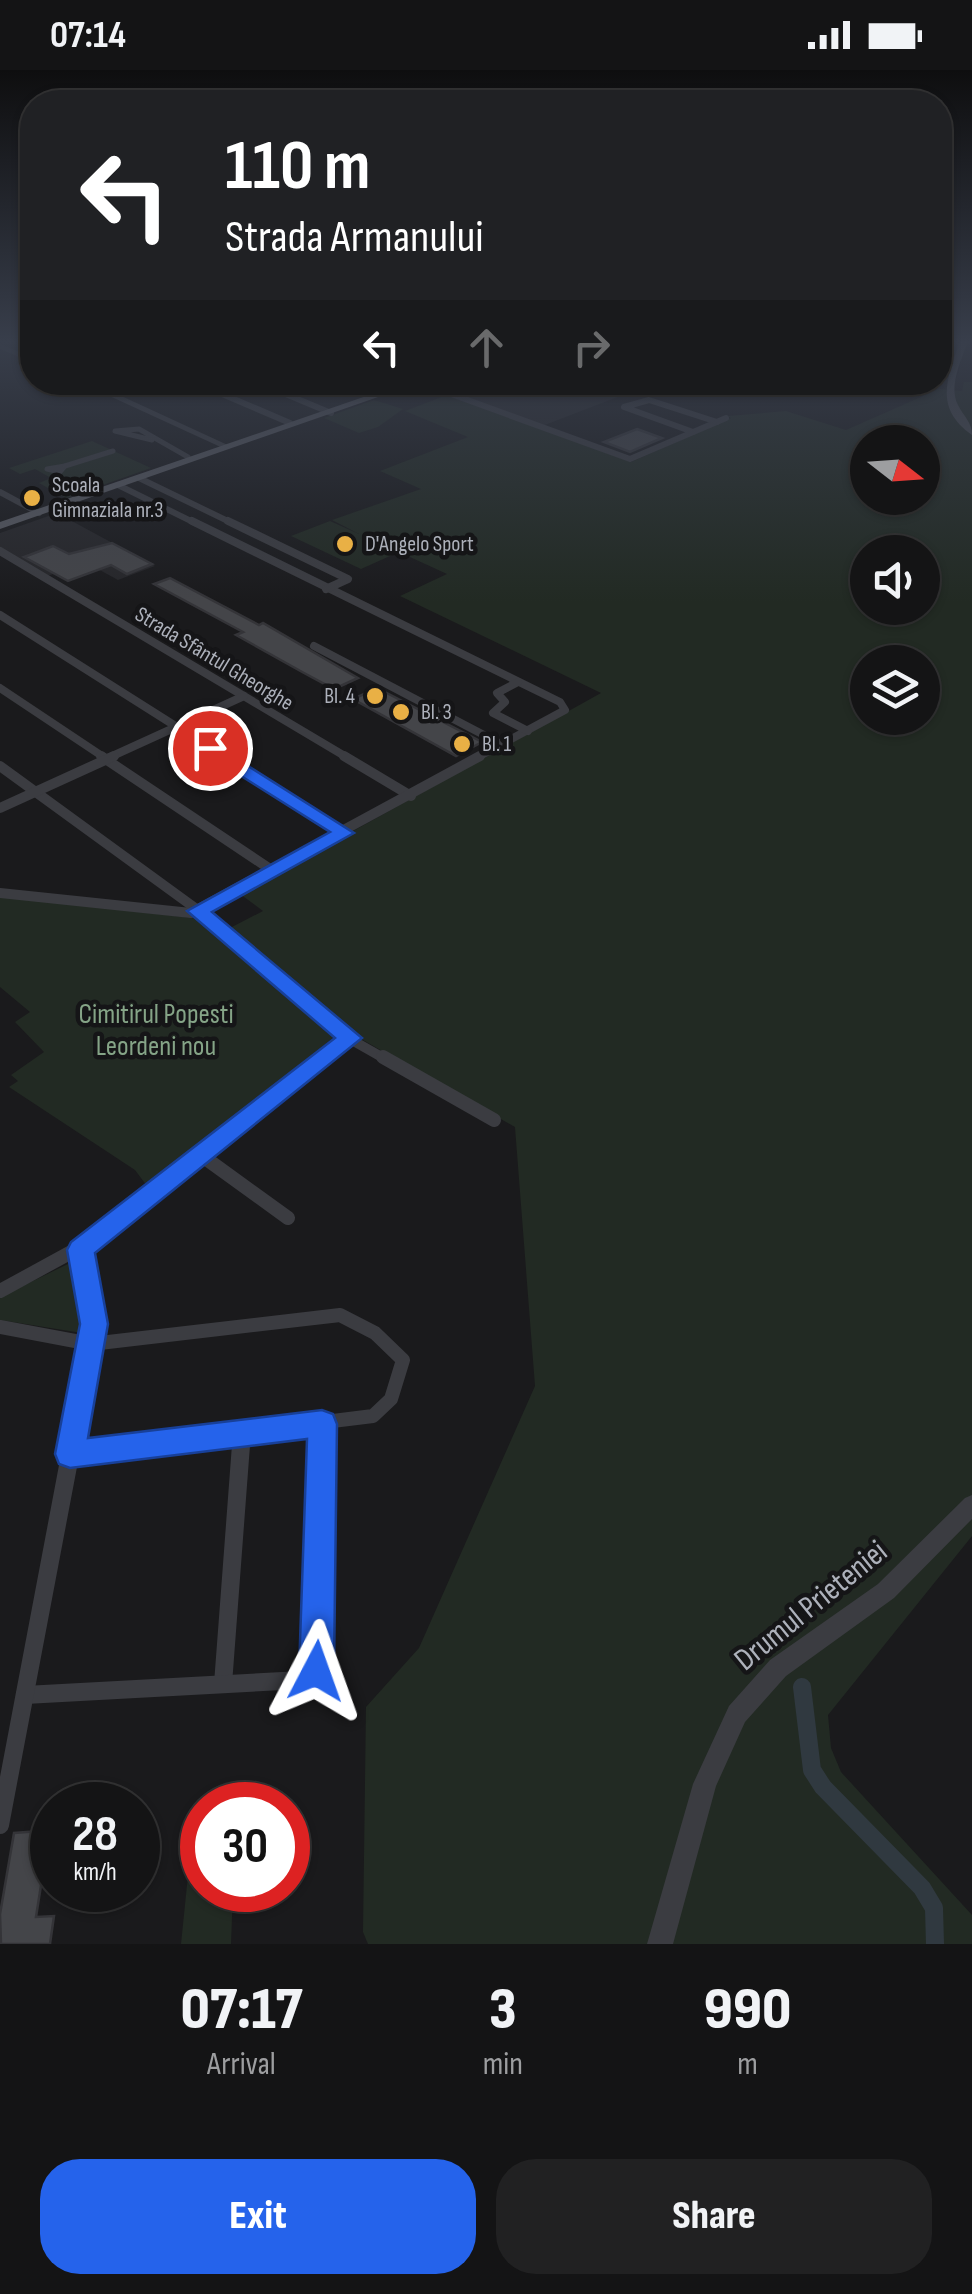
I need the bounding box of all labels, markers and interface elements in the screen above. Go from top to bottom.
text: 07:14 [50,13,126,58]
text: 110 m [225,125,371,209]
icon: left [60,130,190,260]
text: Strada Armanului [225,210,484,265]
icon: left [354,320,409,375]
icon: ahead [459,320,514,375]
icon: right [564,320,619,375]
north arrow [850,425,940,515]
map controls [850,425,940,735]
place label: Scoala Gimnaziala nr.3 [52,472,164,524]
marker: Scoala Gimnaziala nr.3 [21,487,43,509]
place label: D'Angelo Sport [365,531,474,558]
marker: D'Angelo Sport [334,533,356,555]
button: sound [850,535,940,625]
street label: Strada Sfântul Gheorghe [130,601,298,717]
button: layers [850,645,940,735]
place label: Bl. 4 [324,683,355,710]
marker: Bl. 4 [364,685,386,707]
place label: Bl. 3 [421,699,452,726]
marker: Bl. 3 [390,701,412,723]
pin [168,706,253,791]
icon: arrive [183,721,238,776]
place label: Bl. 1 [482,731,512,758]
marker: Bl. 1 [451,733,473,755]
park label: Cimitirul Popesti Leordeni nou [78,998,234,1063]
street label: Drumul Prieteniei [727,1532,895,1680]
position arrow [264,1619,368,1723]
speed limit sign: 30 [180,1782,310,1912]
text: 28 [72,1805,118,1865]
text: km/h [73,1857,117,1888]
text: 07:17 [181,1974,302,2046]
text: 3 [489,1974,517,2046]
text: 990 [704,1974,792,2046]
text: Arrival [207,2045,276,2084]
text: min [483,2045,523,2084]
text: m [737,2045,758,2084]
button: Exit [40,2159,476,2274]
button: Share [496,2159,932,2274]

